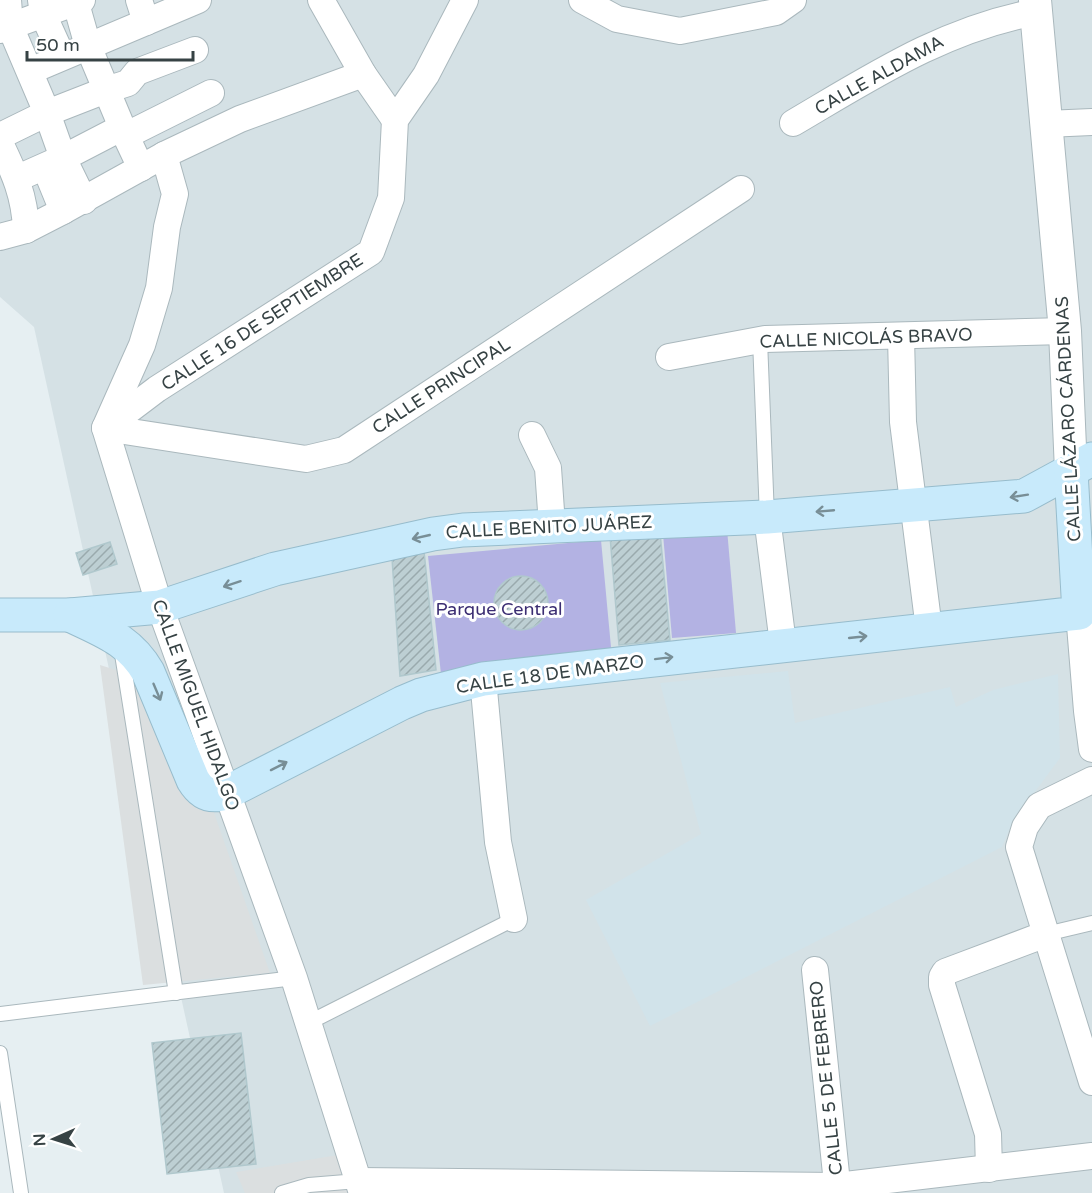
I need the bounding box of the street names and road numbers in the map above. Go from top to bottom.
street label: CALLE ALDAMA [811,30,947,120]
street label: CALLE 16 DE SEPTIEMBRE [157,248,367,396]
street label: CALLE LÁZARO CÁRDENAS [1051,296,1085,542]
street label: CALLE NICOLÁS BRAVO [759,323,973,353]
street label: CALLE PRINCIPAL [368,333,515,439]
street label: CALLE BENITO JUÁREZ [445,511,653,543]
street label: CALLE MIGUEL HIDALGO [147,596,245,814]
street label: CALLE 18 DE MARZO [455,650,645,698]
street label: CALLE 5 DE FEBRERO [805,980,847,1176]

